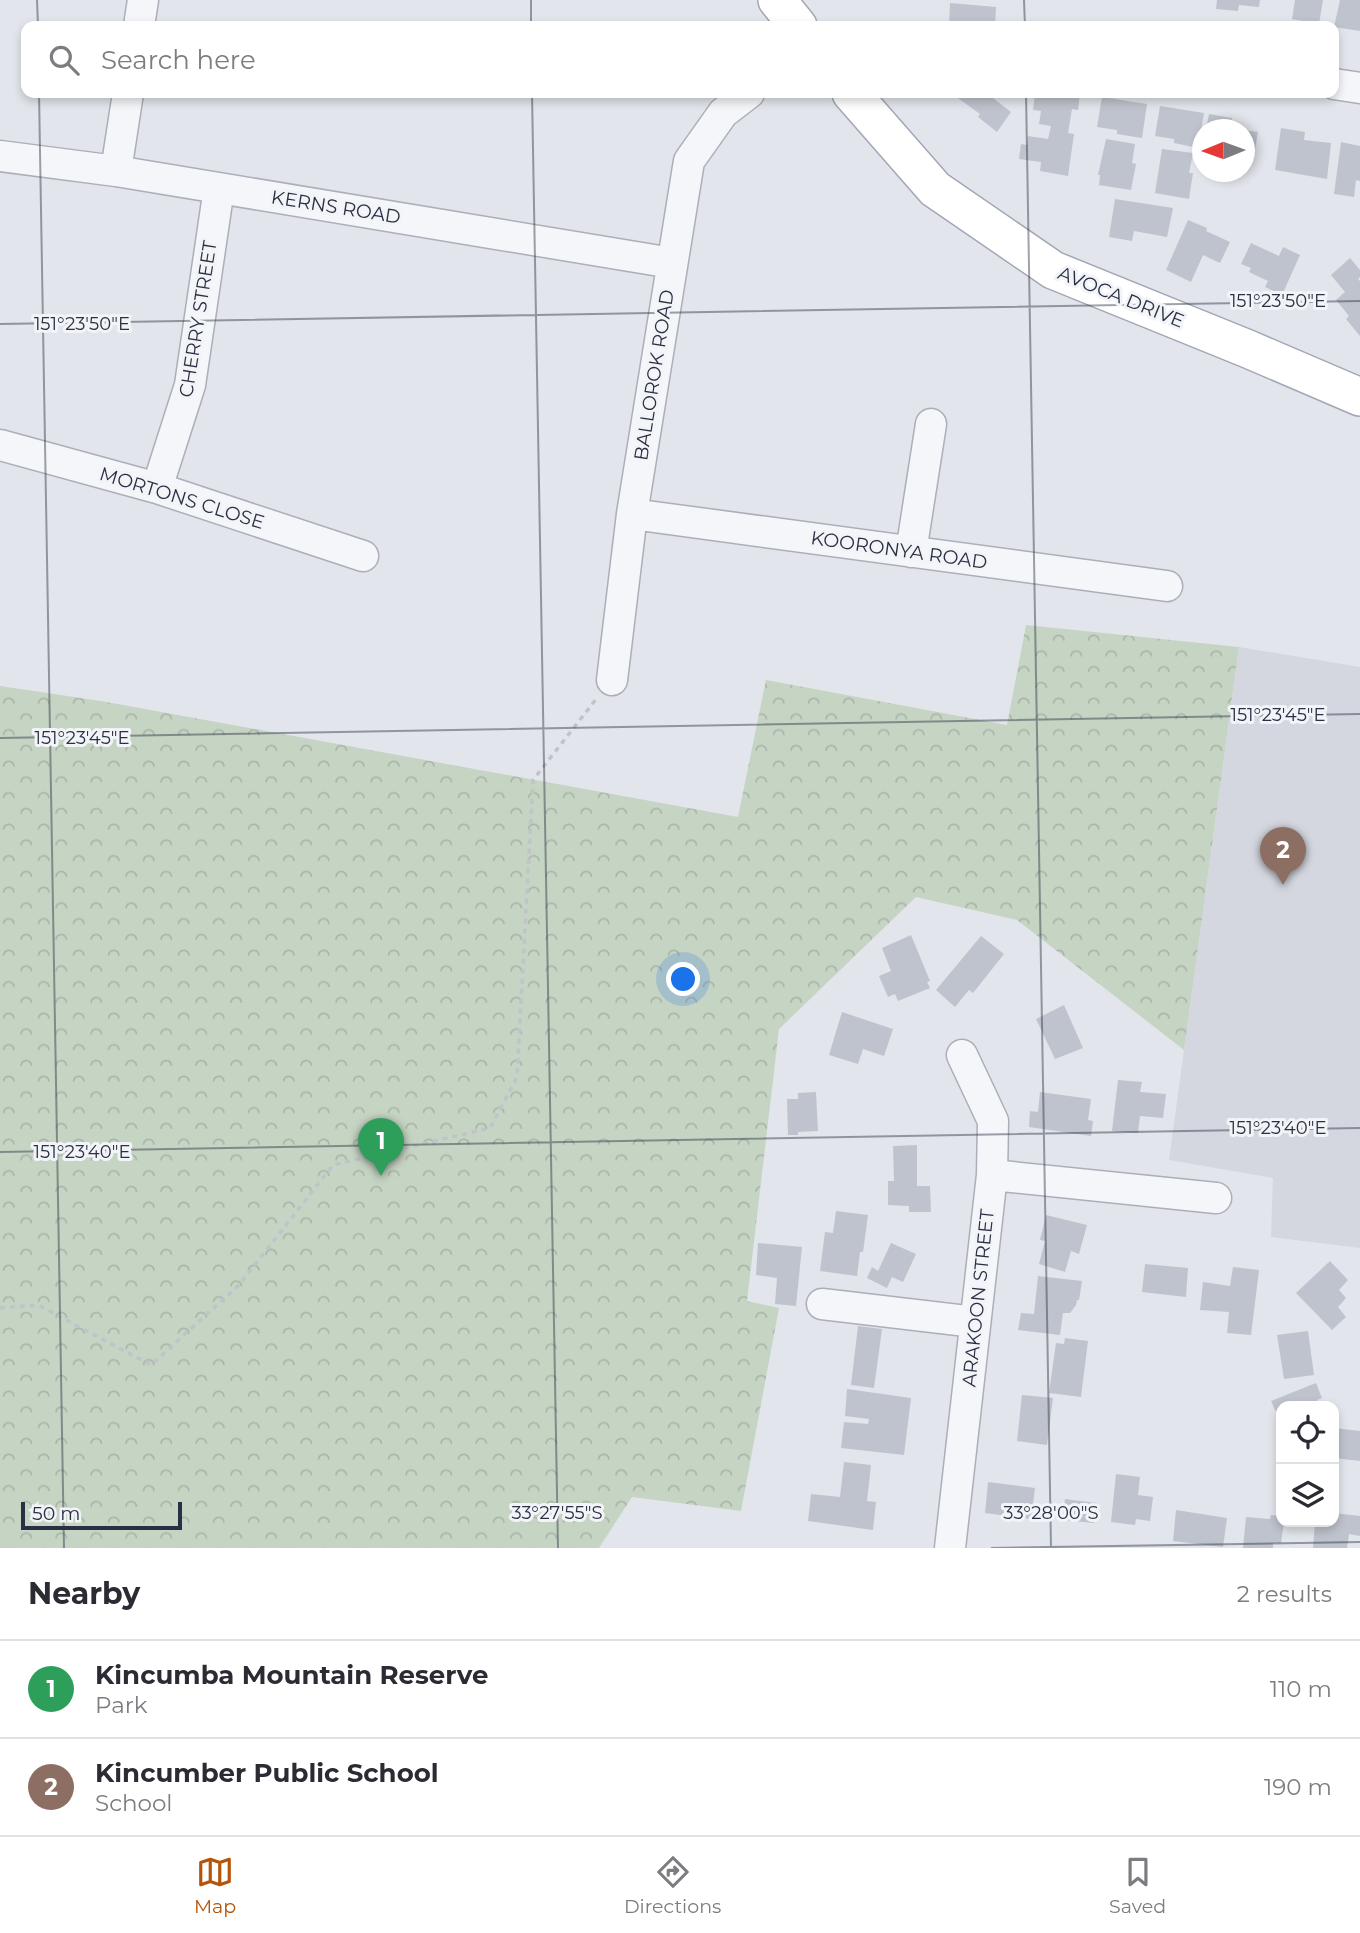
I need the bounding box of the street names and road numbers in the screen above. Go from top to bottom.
street label: KERNS ROAD [270,185,402,229]
street label: CHERRY STREET [174,239,222,399]
street label: AVOCA DRIVE [1055,261,1187,333]
street label: BALLOROK ROAD [629,288,679,462]
street label: MORTONS CLOSE [97,462,267,534]
street label: KOORONYA ROAD [809,526,989,574]
street label: ARAKOON STREET [957,1208,999,1388]

